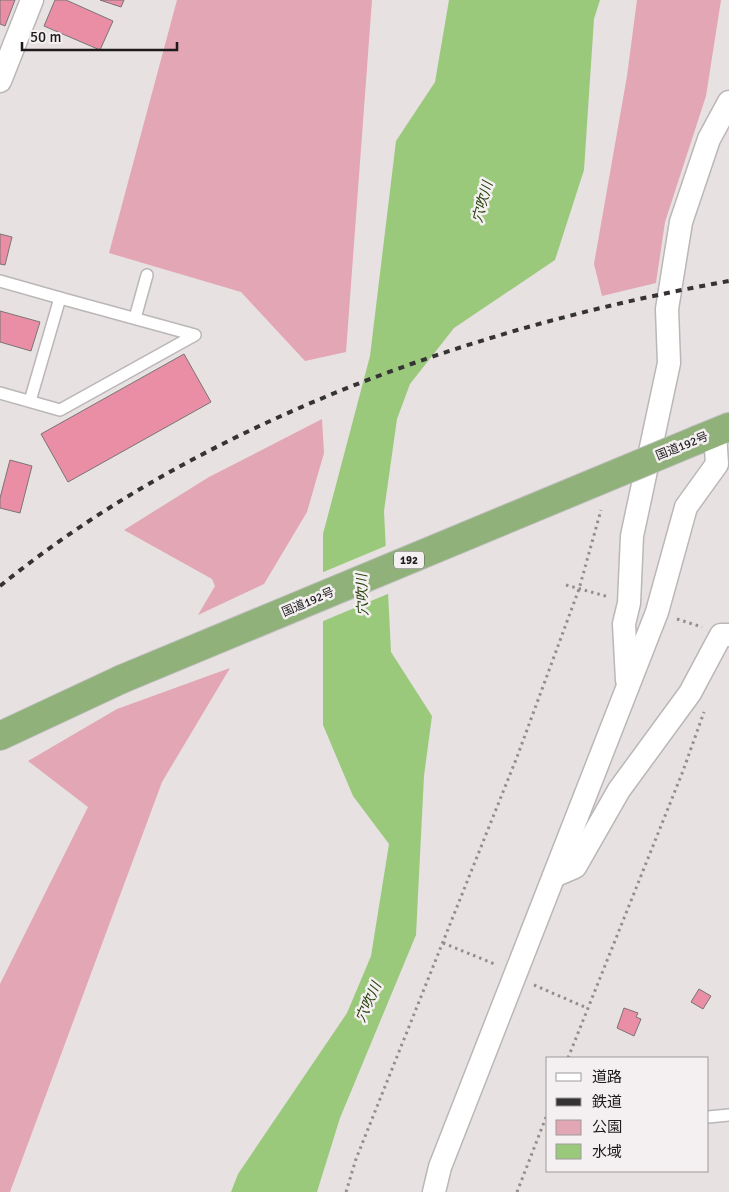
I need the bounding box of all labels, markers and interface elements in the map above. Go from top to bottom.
scale bar [22,20,178,52]
text: 50 m [30,28,61,46]
water label: 穴吹川 [469,178,497,225]
street label: 国道192号 [654,429,711,464]
road number: 192 [394,552,424,568]
water label: 穴吹川 [353,572,372,616]
street label: 国道192号 [280,585,337,620]
water label: 穴吹川 [352,978,386,1025]
legend [546,1057,709,1172]
text: 道路 [592,1068,622,1086]
text: 鉄道 [592,1093,622,1111]
text: 公園 [592,1118,622,1136]
text: 水域 [592,1143,622,1161]

